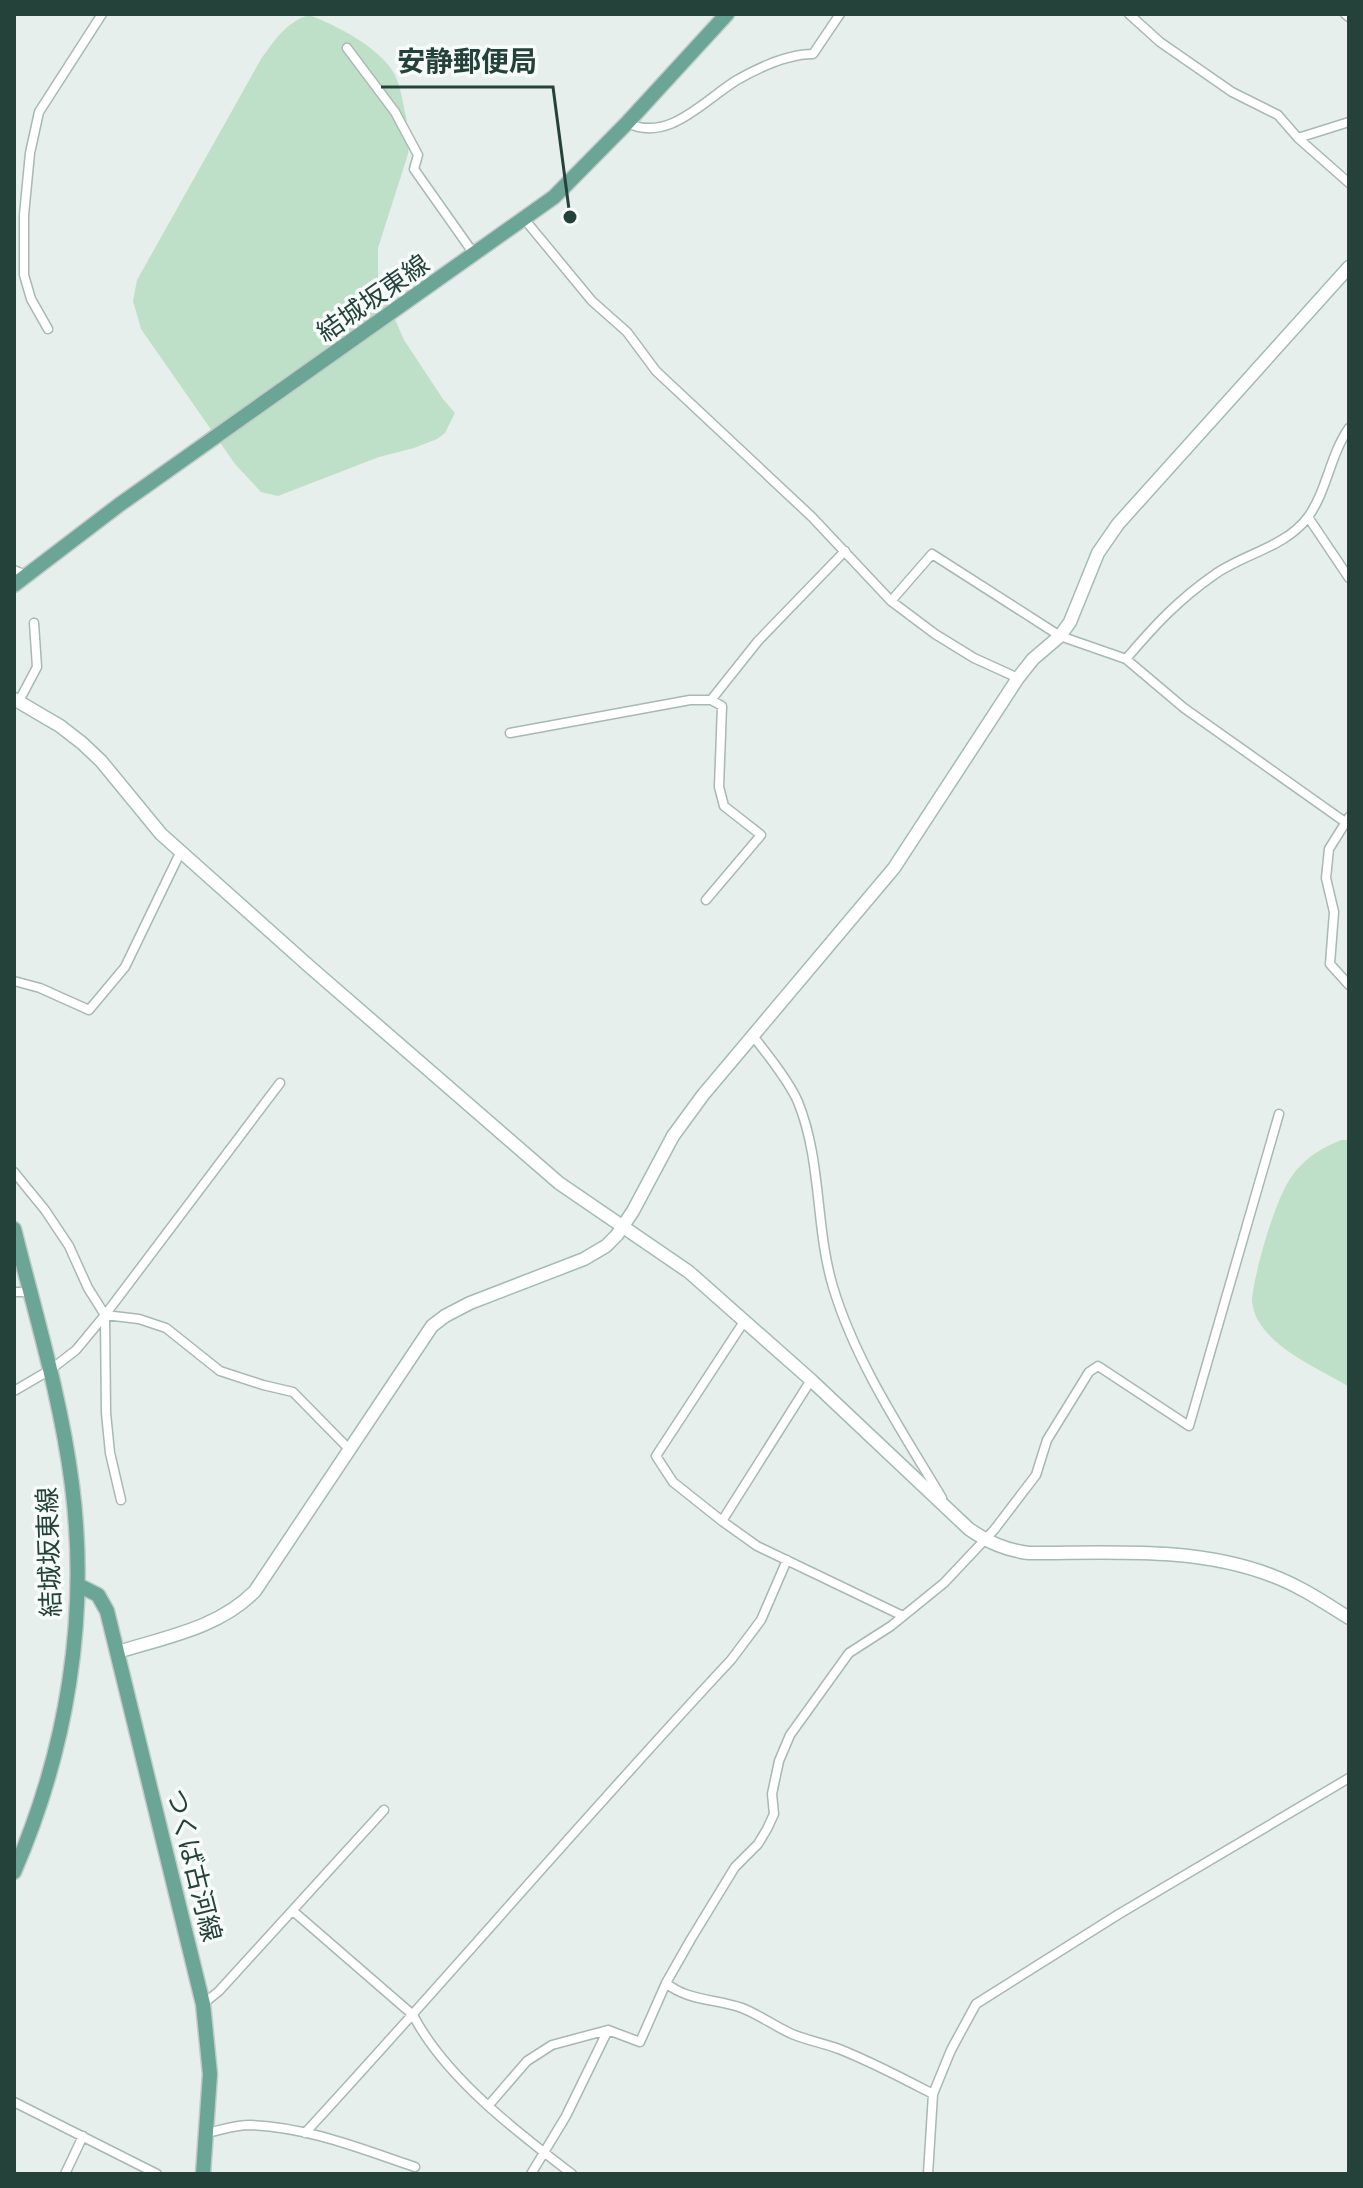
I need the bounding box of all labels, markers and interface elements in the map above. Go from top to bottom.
callout: 安静郵便局 [381,35,553,87]
text: 安静郵便局 [397,44,537,78]
street label: 結城坂東線 [311,248,435,348]
street label: 結城坂東線 [31,1486,67,1618]
street label: つくば古河線 [160,1785,228,1945]

